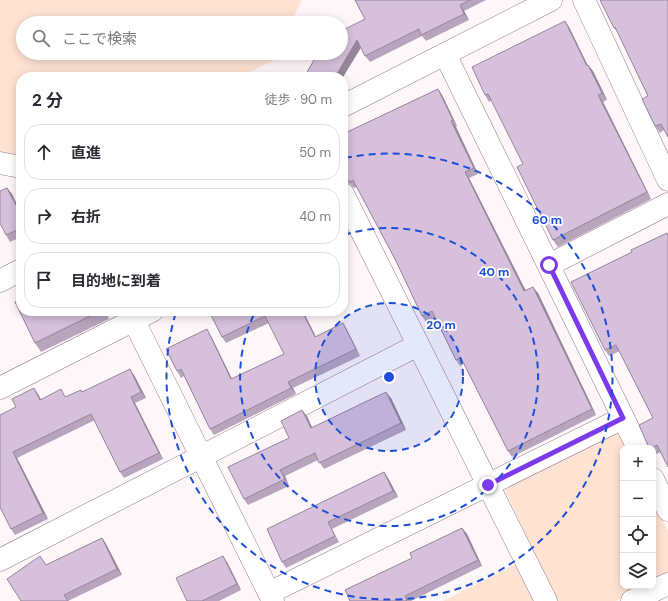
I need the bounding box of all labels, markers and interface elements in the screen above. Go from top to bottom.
search box [16,16,348,60]
icon: search [30,27,52,49]
text: ここで検索 [62,29,137,49]
text: 2 分 [32,89,63,111]
text: 徒歩 · 90 m [264,91,332,108]
icon: ahead [33,141,55,163]
text: 直進 [71,143,101,163]
text: 50 m [299,144,331,161]
icon: right [33,205,55,227]
text: 右折 [71,207,101,227]
text: 40 m [299,208,331,225]
text: 60 m [532,212,562,228]
route start [540,256,558,274]
text: 40 m [479,264,509,280]
icon: arrive [33,269,55,291]
text: 目的地に到着 [71,271,161,291]
text: 20 m [426,317,456,333]
centre of rings [382,370,396,384]
map controls [620,445,656,589]
button: + [620,445,656,481]
route end [479,476,497,494]
button: − [620,481,656,517]
button: locate [620,517,656,553]
button: layers [620,553,656,589]

